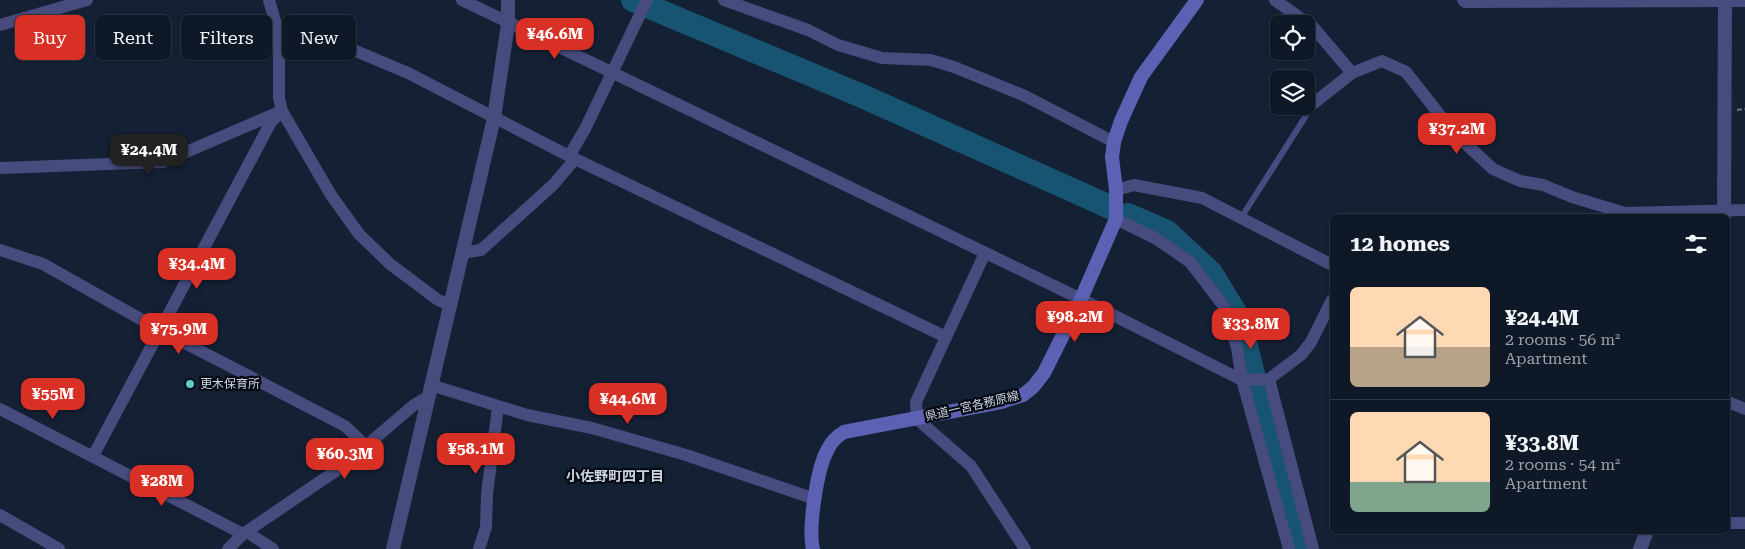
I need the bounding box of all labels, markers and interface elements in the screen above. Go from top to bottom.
chip: Buy [15,15,85,60]
chip: Rent [95,15,171,60]
chip: Filters [181,15,272,60]
chip: New [282,15,356,60]
map controls [1270,15,1315,115]
button: locate [1270,15,1315,60]
pin: ¥46.6M [514,18,596,60]
text: ¥46.6M [527,24,583,43]
button: layers [1270,70,1315,115]
pin: ¥37.2M [1416,112,1498,155]
text: ¥37.2M [1429,119,1485,138]
pin: ¥24.4M [108,134,190,176]
text: ¥24.4M [121,140,177,159]
icon: filters [1682,230,1710,258]
text: 12 homes [1350,232,1450,256]
pin: ¥34.4M [156,248,238,290]
text: ¥34.4M [169,254,225,273]
pin: ¥98.2M [1034,300,1116,343]
text: ¥24.4M [1505,306,1579,330]
text: ¥98.2M [1047,307,1103,326]
icon: home [1390,307,1450,367]
pin: ¥33.8M [1210,308,1292,350]
pin: ¥75.9M [138,312,220,355]
text: ¥33.8M [1223,314,1279,333]
text: ¥75.9M [151,319,207,338]
text: 2 rooms · 56 m² [1505,330,1620,349]
text: Apartment [1505,349,1588,368]
place label: 更木保育所 [200,377,260,391]
pin: ¥55M [23,378,83,420]
marker: 更木保育所 [184,378,196,390]
pin: ¥44.6M [587,382,669,425]
text: ¥55M [32,384,74,403]
street label: 県道一宮各務原線 [924,388,1020,424]
text: ¥44.6M [600,389,656,408]
text: ¥33.8M [1505,431,1579,455]
pin: ¥58.1M [435,432,517,475]
icon: home [1390,432,1450,492]
pin: ¥60.3M [304,438,386,480]
text: ¥58.1M [448,439,504,458]
text: ¥60.3M [317,444,373,463]
text: 2 rooms · 54 m² [1505,455,1620,474]
pin: ¥28M [132,464,192,507]
district label: 小佐野町四丁目 [566,468,664,484]
text: ¥28M [141,471,183,490]
text: Apartment [1505,474,1588,493]

